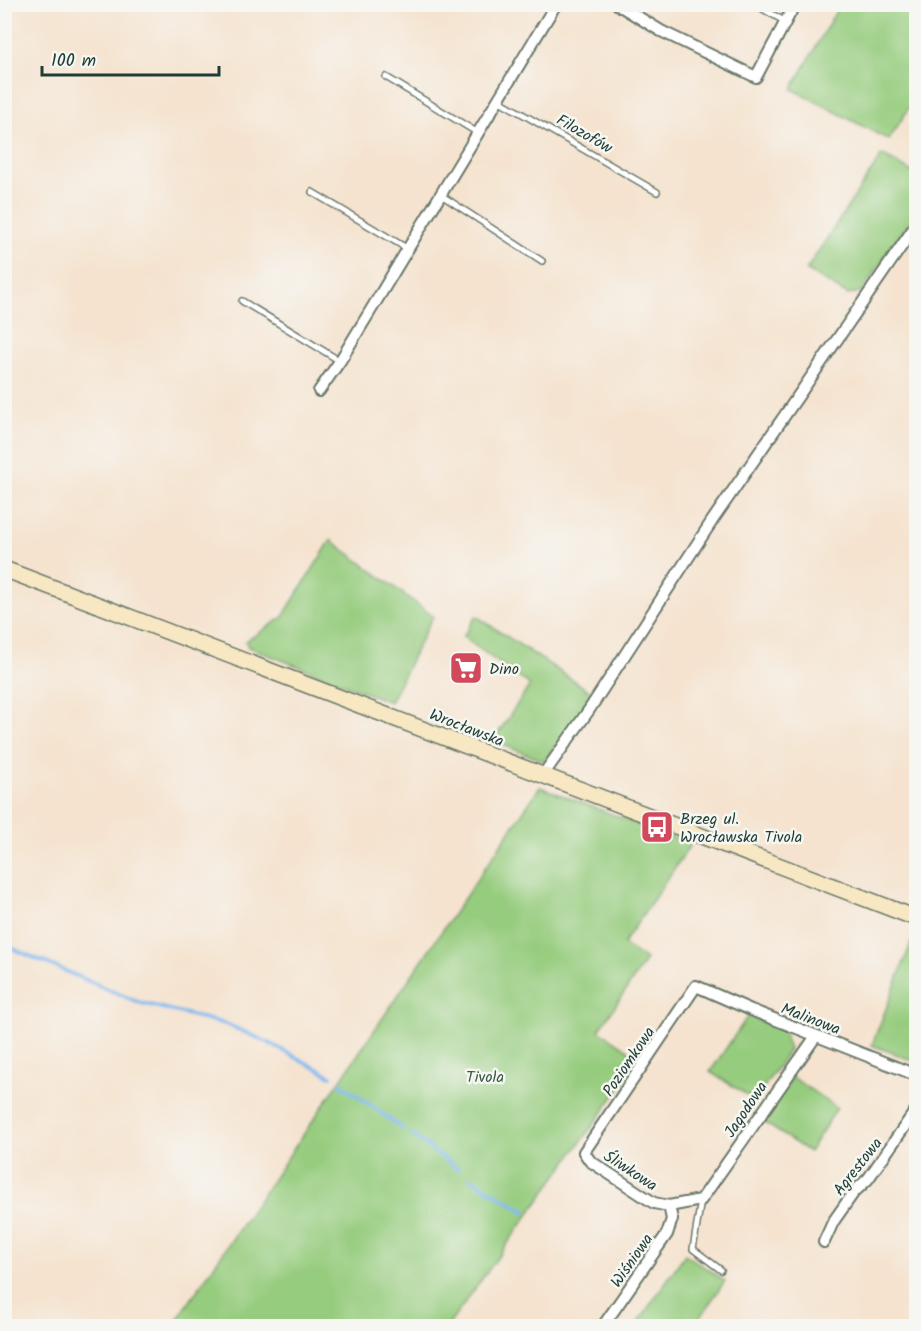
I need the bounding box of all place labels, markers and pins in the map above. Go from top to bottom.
supermarket icon: Dino [448,650,484,686]
place label: Dino [489,657,519,682]
place label: Brzeg ul. Wrocławska Tivola [680,807,802,850]
bus stop icon: Brzeg ul. Wrocławska Tivola [639,809,675,845]

